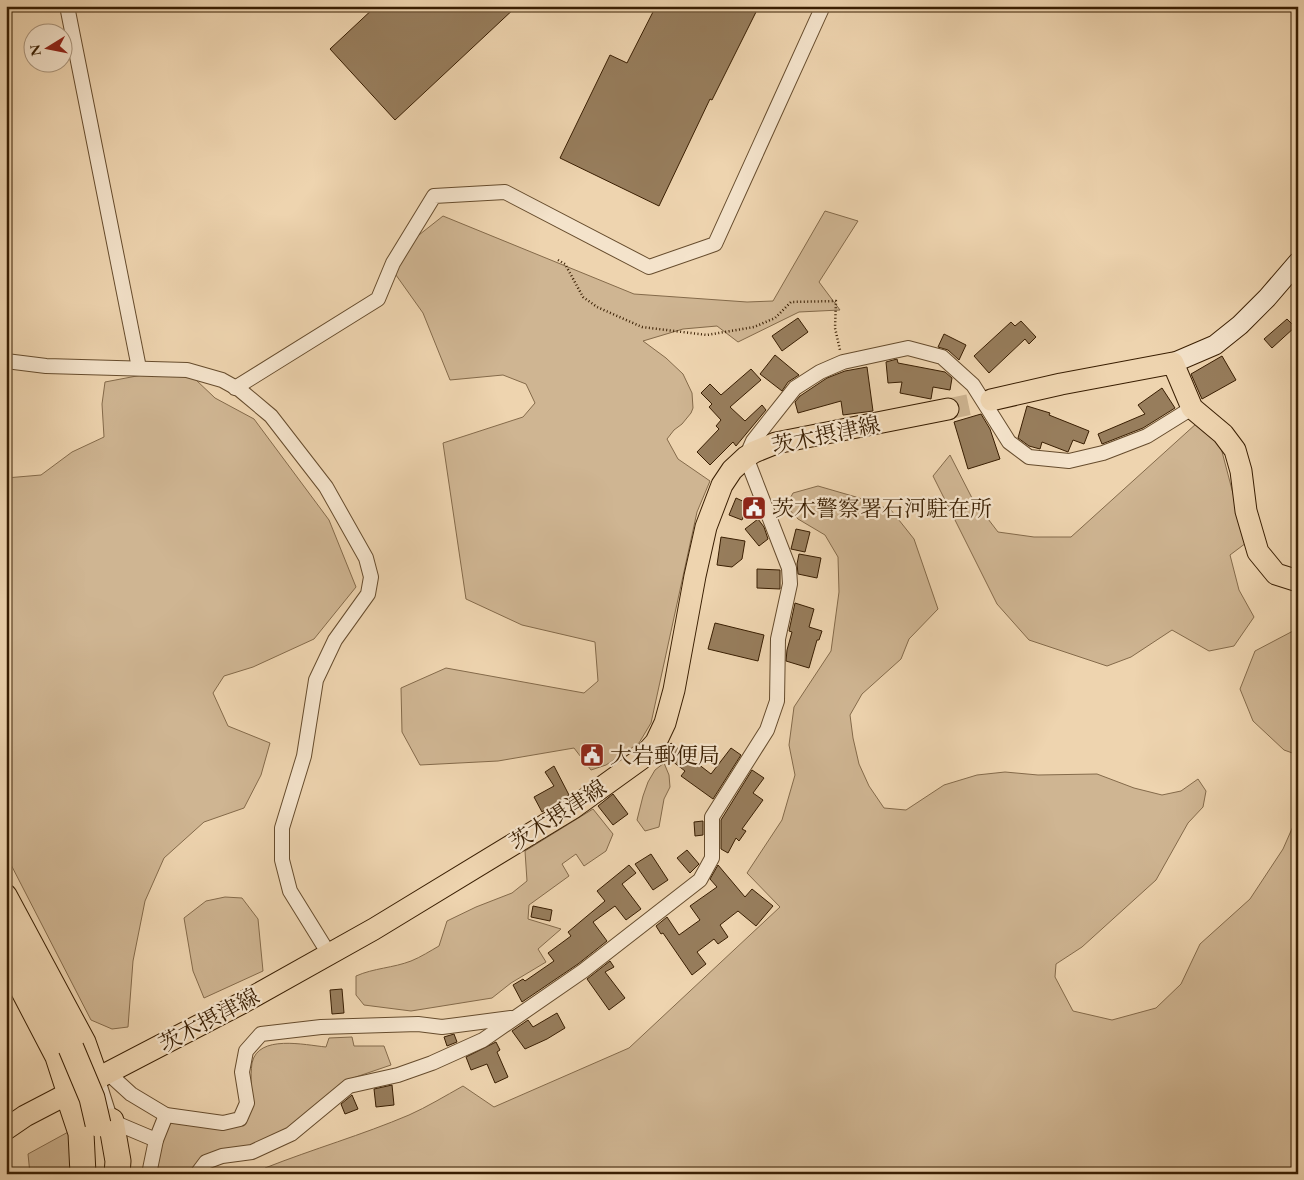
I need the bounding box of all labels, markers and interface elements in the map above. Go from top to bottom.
north arrow [22,22,72,72]
text: N [25,42,45,57]
street label: 茨木摂津線 [769,409,883,461]
place label: 茨木警察署石河駐在所 [772,494,992,523]
public building icon: 茨木警察署石河駐在所 [741,495,767,521]
place label: 大岩郵便局 [610,741,720,770]
public building icon: 大岩郵便局 [579,742,605,768]
street label: 茨木摂津線 [504,773,612,857]
street label: 茨木摂津線 [154,981,264,1059]

